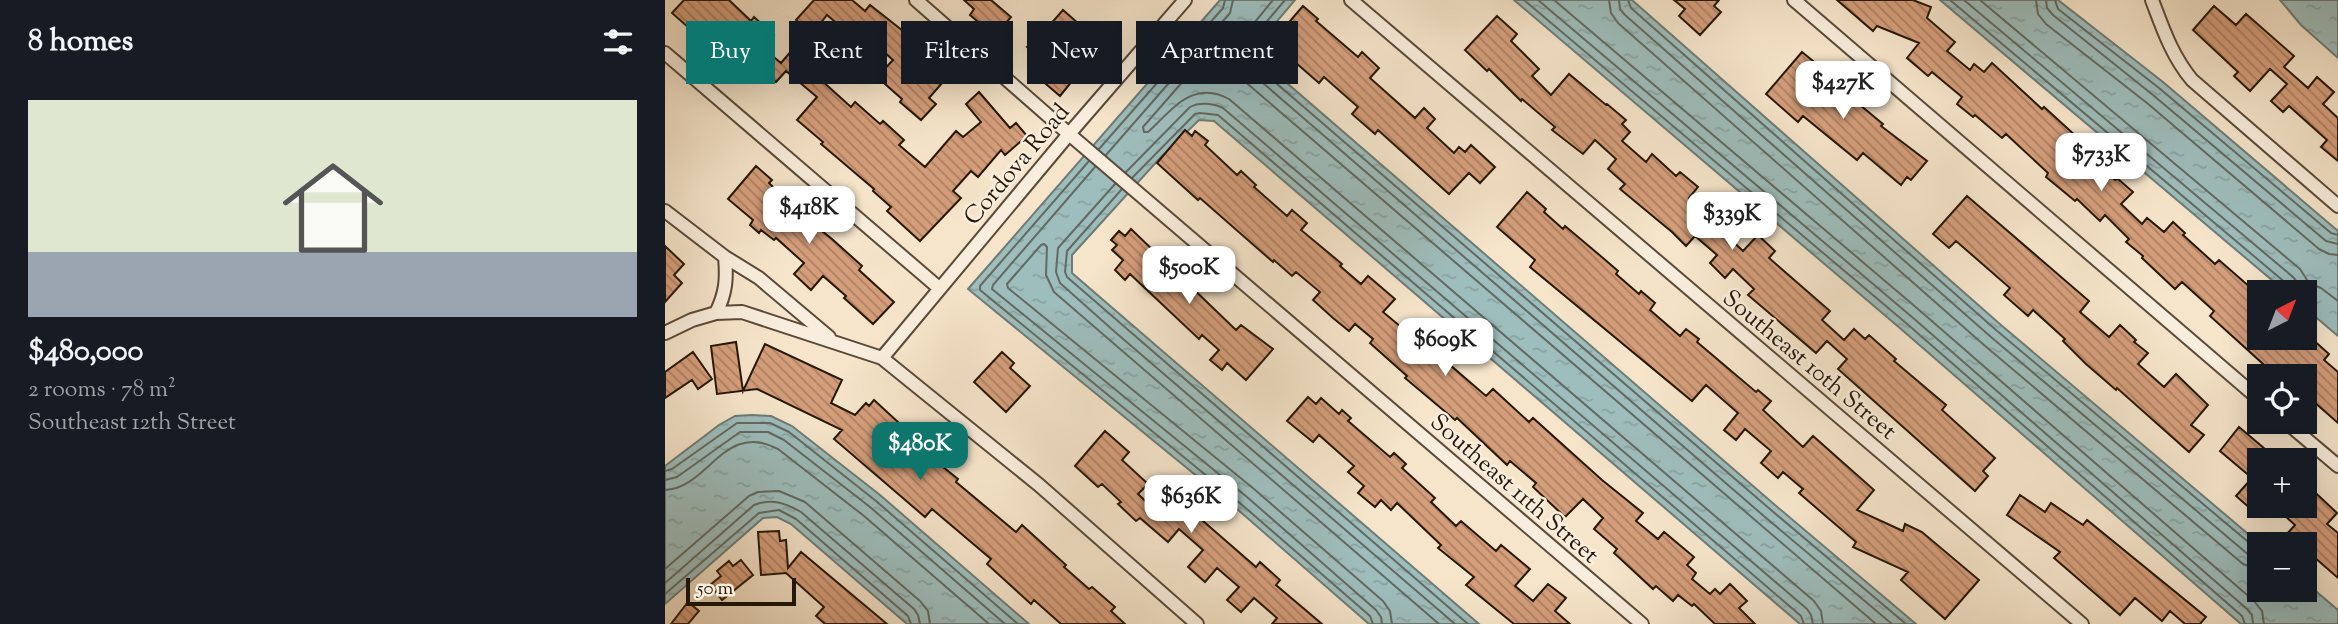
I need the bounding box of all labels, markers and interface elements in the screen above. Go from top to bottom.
text: 8 homes [28,21,133,64]
chip: Buy [686,21,775,84]
chip: Rent [789,21,887,84]
chip: Filters [901,21,1013,84]
chip: New [1027,21,1122,84]
chip: Apartment [1136,21,1298,84]
icon: filters [599,23,637,61]
pin: $427K [1794,61,1892,121]
text: $427K [1812,67,1874,100]
street label: Cordova Road [957,97,1079,233]
pin: $733K [2052,134,2150,193]
text: $733K [2071,139,2131,172]
icon: home [270,145,396,271]
pin: $418K [760,187,858,246]
text: $418K [779,192,839,225]
pin: $339K [1683,192,1781,252]
text: $339K [1703,198,1761,231]
pin: $500K [1140,246,1238,306]
text: $500K [1158,252,1220,285]
north arrow [2247,280,2317,350]
map controls [2247,280,2317,602]
street label: Southeast 10th Street [1714,282,1903,449]
pin: $609K [1396,318,1494,378]
text: $609K [1413,324,1477,357]
text: $480,000 [28,331,143,374]
button: locate [2247,364,2317,434]
text: 2 rooms · 78 m² [28,374,176,407]
street label: Southeast 11th Street [1422,406,1606,573]
text: Southeast 12th Street [28,407,236,440]
pin: $480K [871,422,969,482]
text: $480K [888,428,952,461]
button: + [2247,448,2317,518]
pin: $636K [1142,476,1240,535]
text: $636K [1161,481,1221,514]
button: − [2247,532,2317,602]
scale bar [686,575,796,607]
text: 50 m [697,576,733,603]

